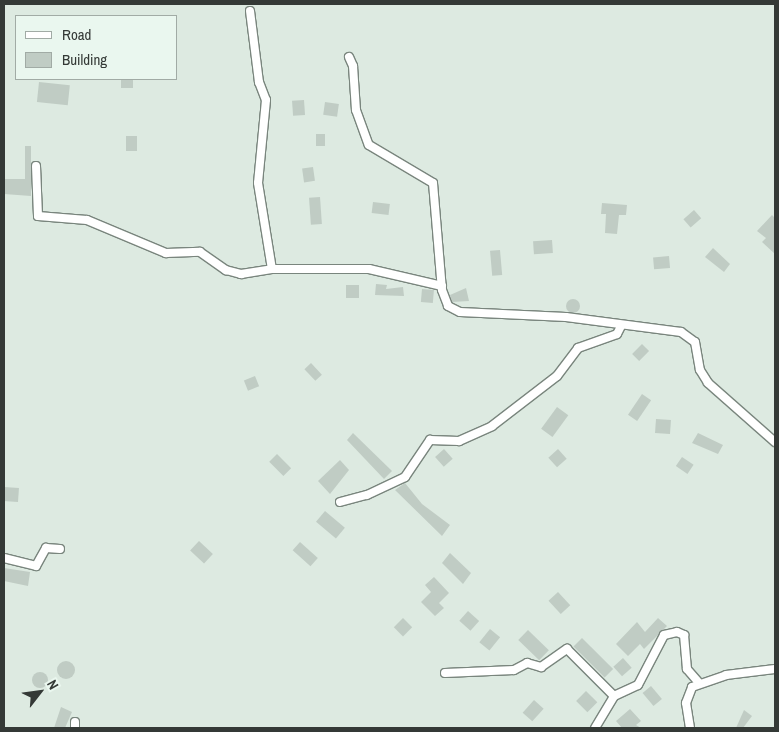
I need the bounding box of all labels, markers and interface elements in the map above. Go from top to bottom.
legend [15,15,178,80]
text: Road [62,24,91,45]
text: Building [62,49,107,70]
north arrow [15,667,65,717]
text: N [43,676,63,693]

